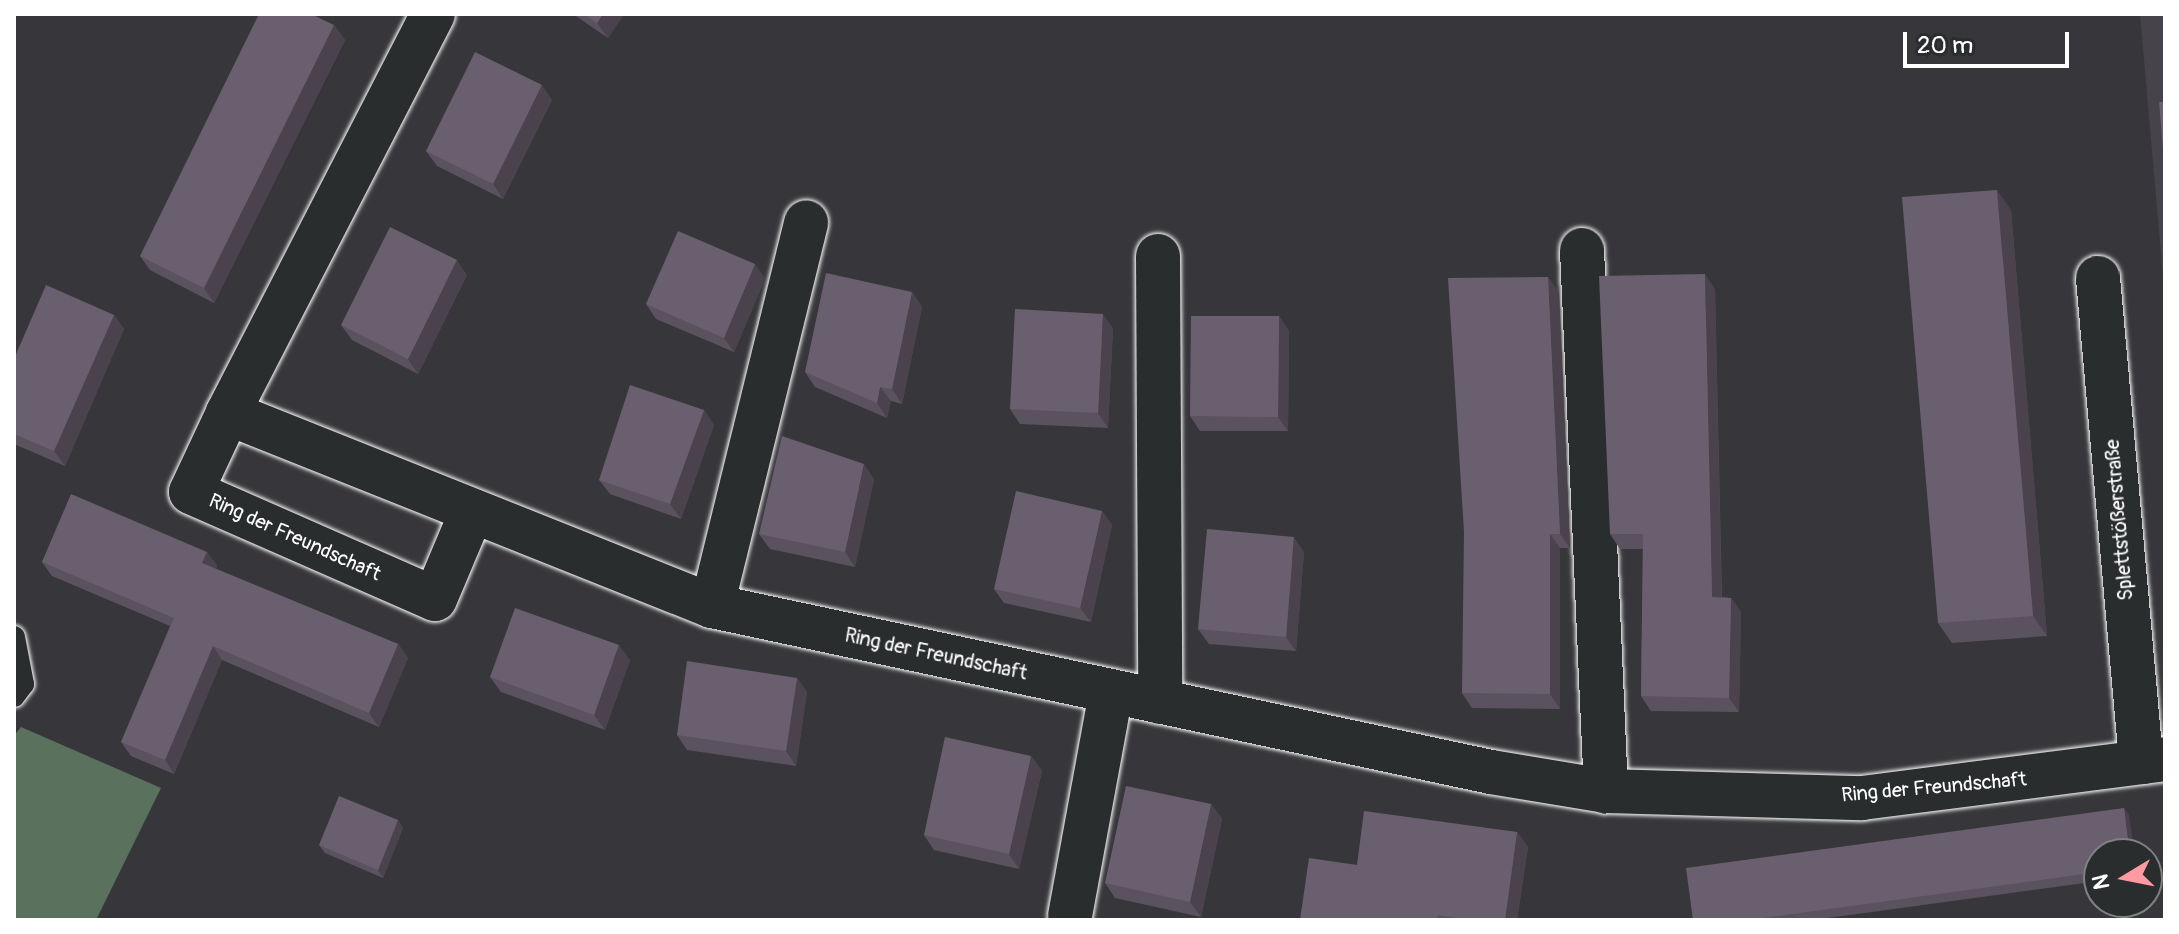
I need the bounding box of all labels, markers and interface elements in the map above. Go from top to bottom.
scale bar [1907,16,2073,66]
text: 20 m [1917,31,1973,60]
street label: Splettstößerstraße [2100,438,2138,602]
street label: Ring der Freundschaft [205,488,385,586]
street label: Ring der Freundschaft [843,623,1029,685]
street label: Ring der Freundschaft [1840,767,2028,807]
north arrow [2083,838,2163,918]
text: N [2086,872,2116,892]

